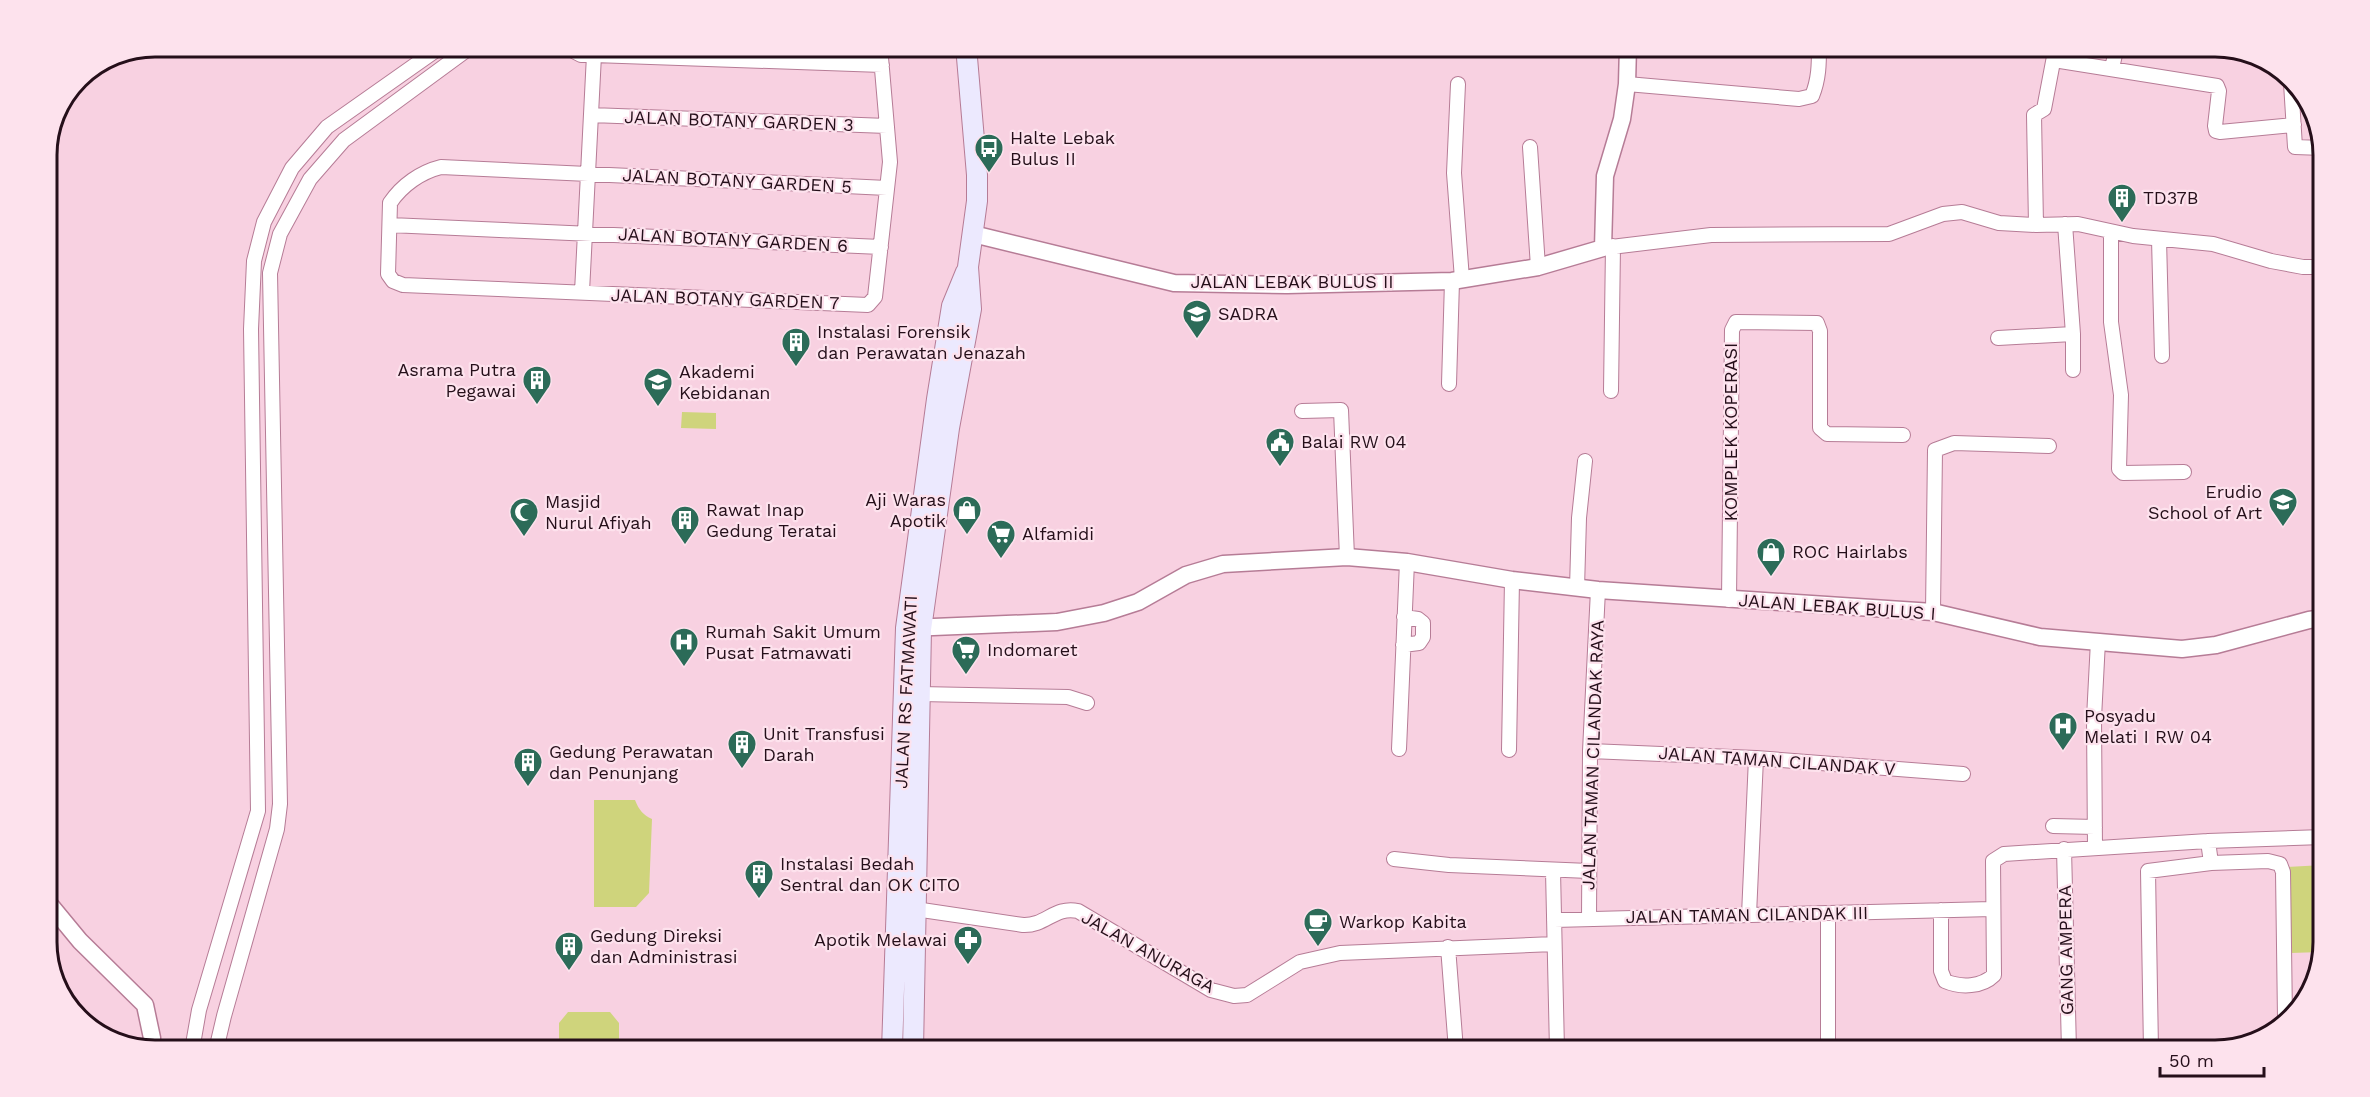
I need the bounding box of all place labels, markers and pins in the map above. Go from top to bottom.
place label: Halte Lebak Bulus II [1010,127,1115,169]
bus stop icon: Halte Lebak Bulus II [973,132,1005,174]
building icon: TD37B [2106,182,2138,224]
place label: TD37B [2143,187,2198,208]
school or university icon: SADRA [1181,298,1213,340]
place label: SADRA [1218,303,1278,324]
place label: Instalasi Forensik dan Perawatan Jenazah [817,321,1026,363]
building icon: Instalasi Forensik dan Perawatan Jenazah [780,326,812,368]
place label: Asrama Putra Pegawai [397,359,516,401]
place label: Akademi Kebidanan [679,361,770,403]
building icon: Asrama Putra Pegawai [521,364,553,406]
school or university icon: Akademi Kebidanan [642,366,674,408]
public building icon: Balai RW 04 [1264,426,1296,468]
place label: Balai RW 04 [1301,431,1407,452]
place label: Erudio School of Art [2148,481,2262,523]
school or university icon: Erudio School of Art [2267,486,2299,528]
place label: Aji Waras Apotik [865,489,946,531]
place label: Masjid Nurul Afiyah [545,491,652,533]
shop icon: Aji Waras Apotik [951,494,983,536]
mosque icon: Masjid Nurul Afiyah [508,496,540,538]
place label: Rawat Inap Gedung Teratai [706,499,837,541]
building icon: Rawat Inap Gedung Teratai [669,504,701,546]
supermarket icon: Alfamidi [985,518,1017,560]
place label: Alfamidi [1022,523,1094,544]
shop icon: ROC Hairlabs [1755,536,1787,578]
place label: ROC Hairlabs [1792,541,1908,562]
place label: Rumah Sakit Umum Pusat Fatmawati [705,621,881,663]
hospital icon: Rumah Sakit Umum Pusat Fatmawati [668,626,700,668]
supermarket icon: Indomaret [950,634,982,676]
place label: Indomaret [987,639,1078,660]
place label: Posyadu Melati I RW 04 [2084,705,2212,747]
hospital icon: Posyadu Melati I RW 04 [2047,710,2079,752]
place label: Unit Transfusi Darah [763,723,885,765]
building icon: Unit Transfusi Darah [726,728,758,770]
place label: Gedung Perawatan dan Penunjang [549,741,714,783]
building icon: Gedung Perawatan dan Penunjang [512,746,544,788]
place label: Instalasi Bedah Sentral dan OK CITO [780,853,960,895]
building icon: Instalasi Bedah Sentral dan OK CITO [743,858,775,900]
cafe icon: Warkop Kabita [1302,906,1334,948]
place label: Warkop Kabita [1339,911,1467,932]
pharmacy icon: Apotik Melawai [952,924,984,966]
place label: Gedung Direksi dan Administrasi [590,925,738,967]
place label: Apotik Melawai [814,929,947,950]
building icon: Gedung Direksi dan Administrasi [553,930,585,972]

